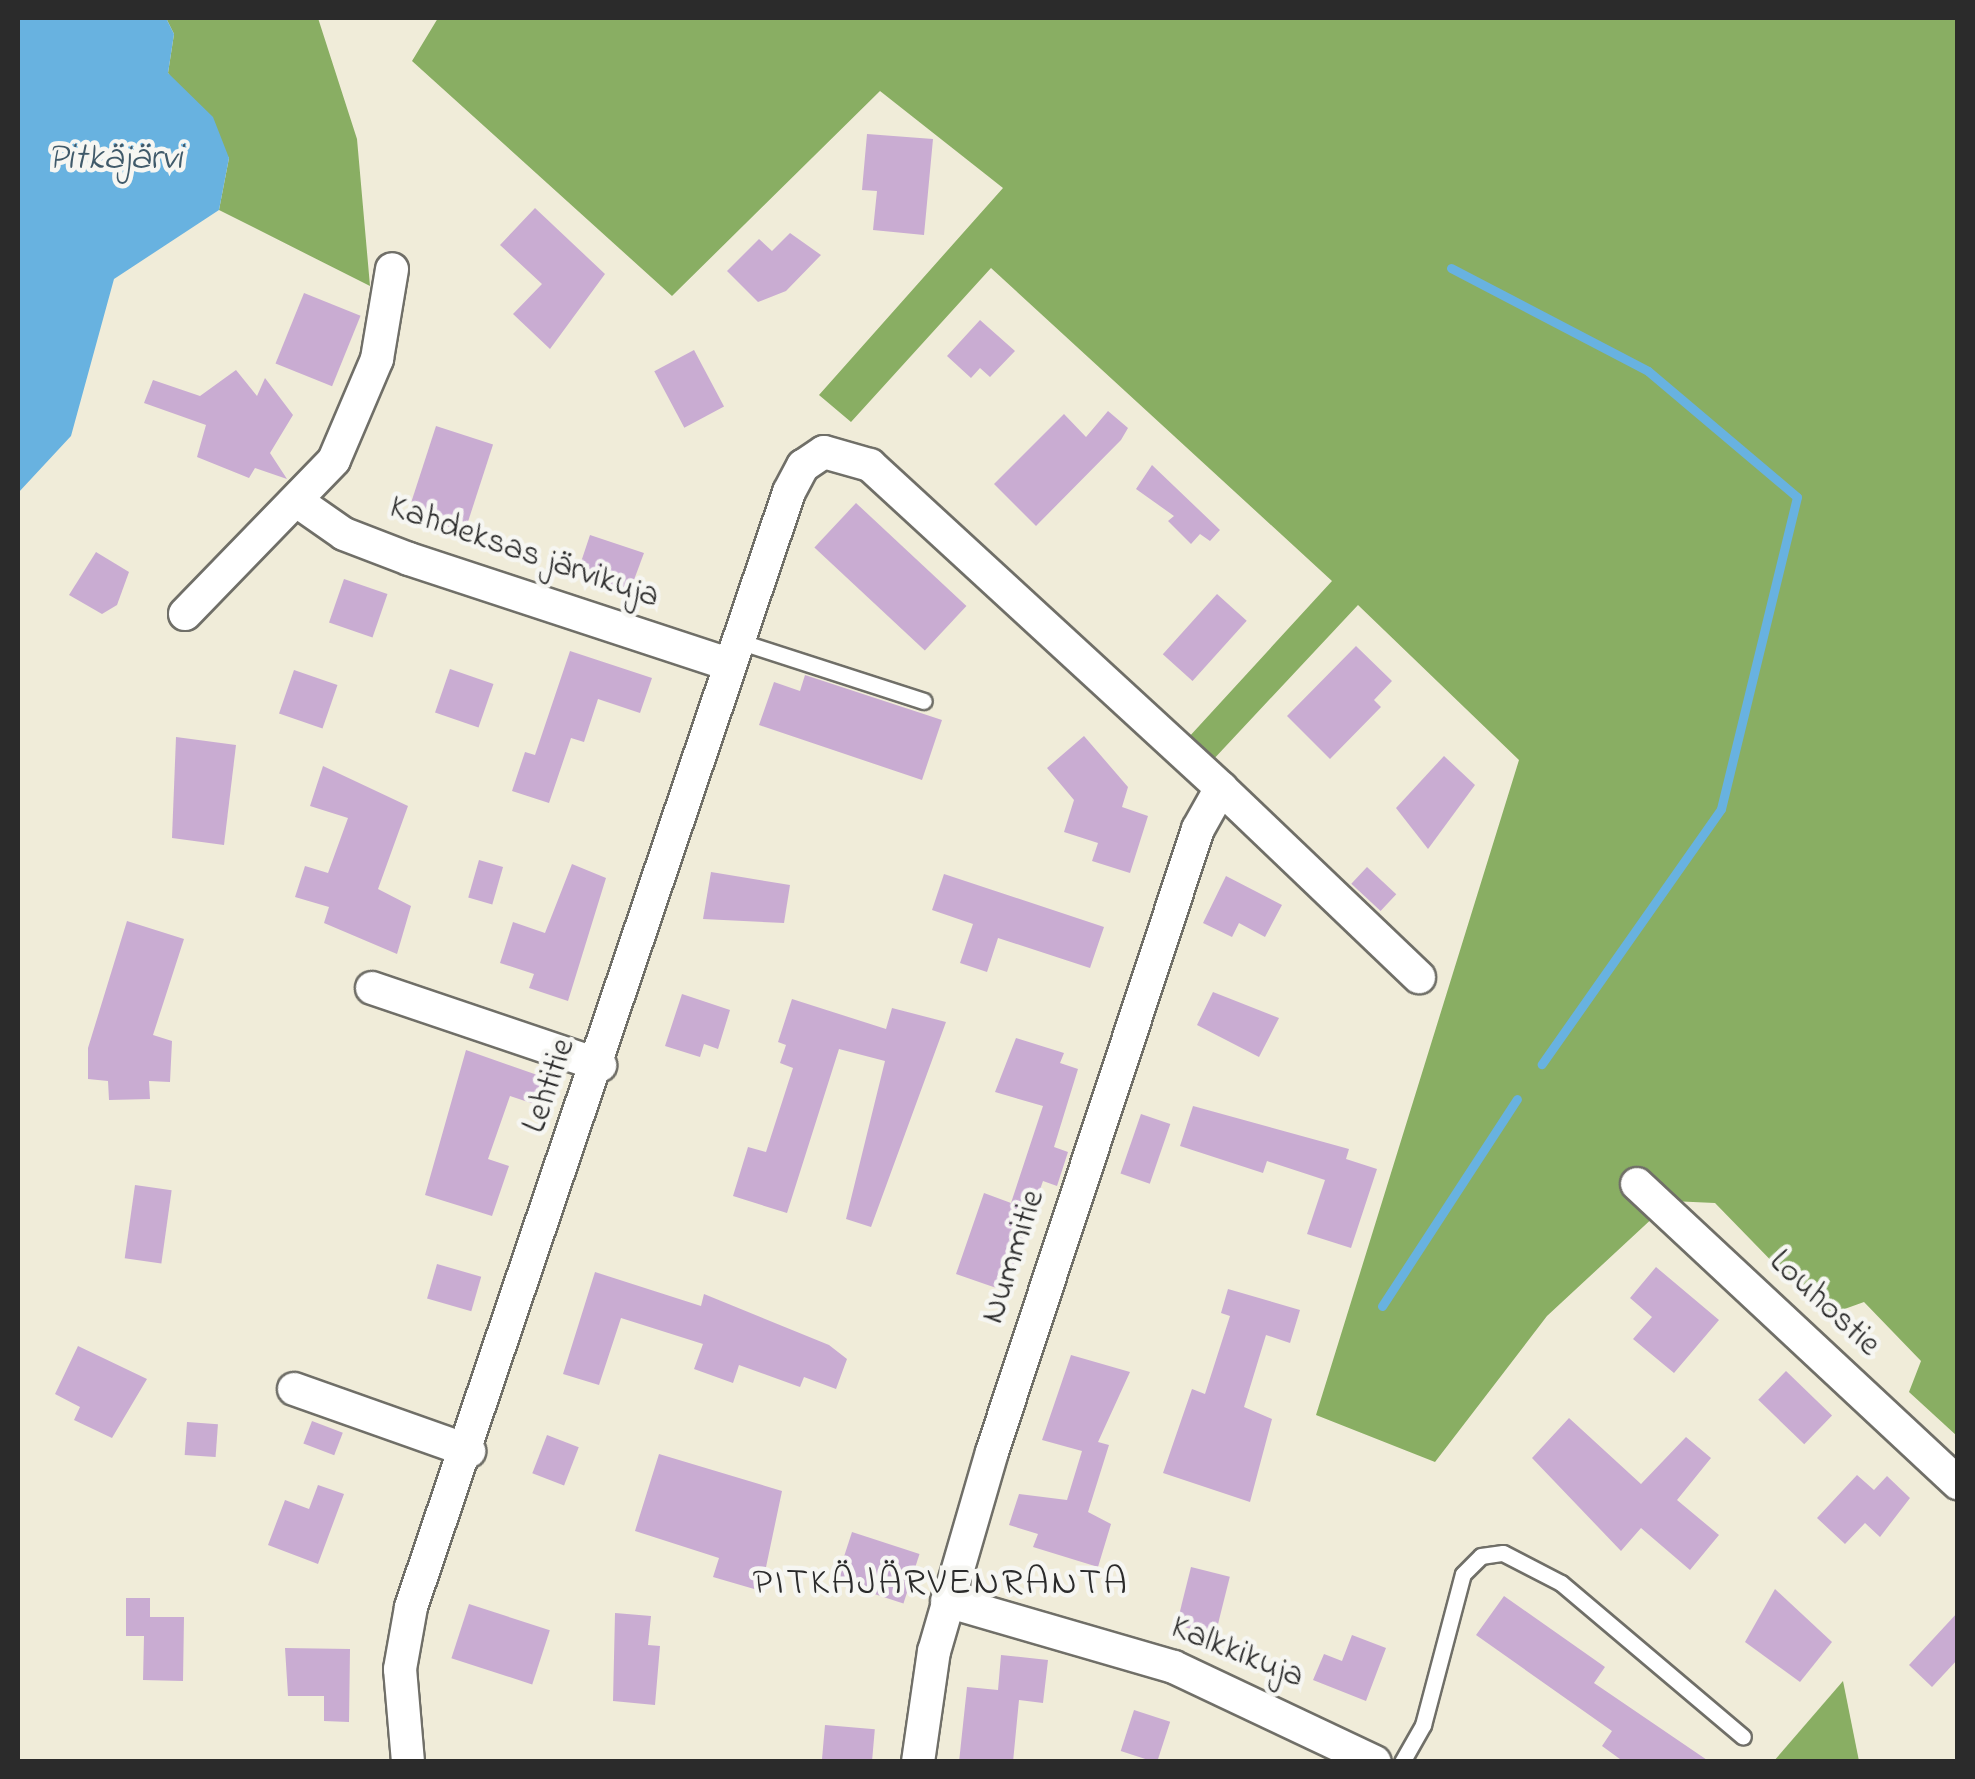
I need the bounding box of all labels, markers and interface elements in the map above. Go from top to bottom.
water label: Pitkäjärvi [47,137,183,183]
street label: Kahdeksas järvikuja [383,487,665,619]
street label: Lehtitie [514,1033,586,1139]
street label: Nummitie [973,1185,1055,1329]
street label: Louhostie [1759,1242,1889,1366]
district label: PITKÄJÄRVENRANTA [752,1562,1130,1608]
street label: Kalkkikuja [1164,1607,1310,1699]

